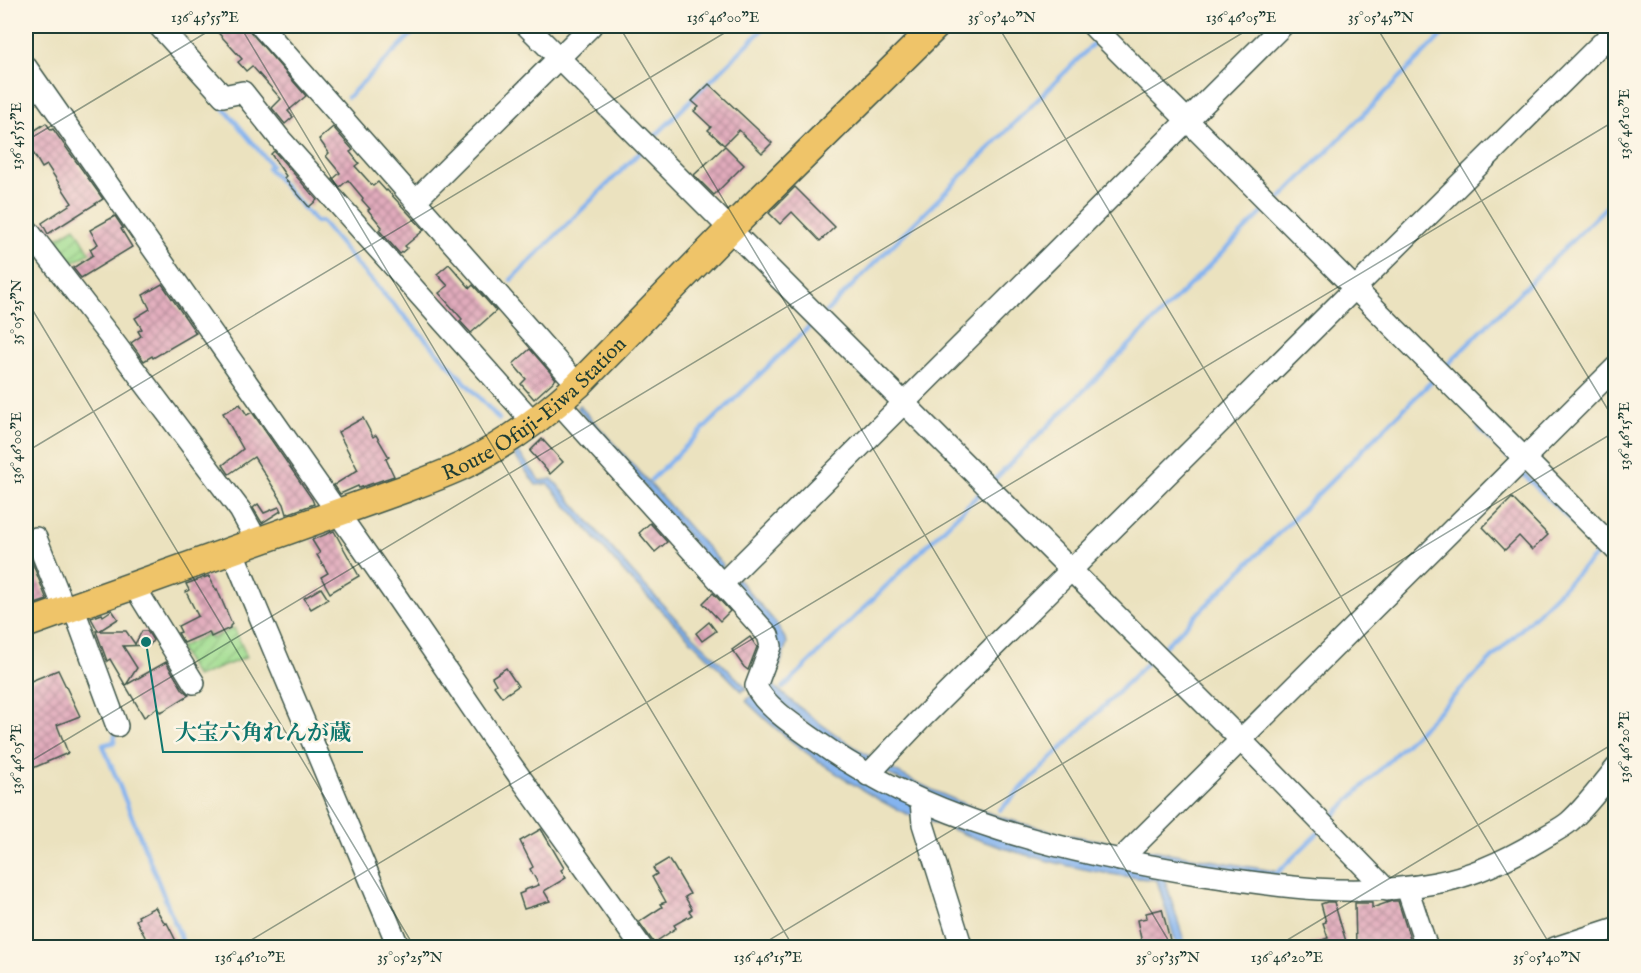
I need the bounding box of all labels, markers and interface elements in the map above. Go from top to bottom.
text: 136°45'55"E [171,8,239,27]
text: 136°46'00"E [687,8,759,27]
text: 35°05'40"N [968,8,1036,27]
text: 136°46'05"E [1206,8,1276,27]
text: 35°05'45"N [1348,8,1414,27]
text: 136°46'10"E [1615,89,1634,159]
text: 136°45'55"E [7,102,26,170]
text: 35°05'25"N [7,279,26,345]
street label: Route Ofuji-Eiwa Station [438,331,633,488]
text: 136°46'15"E [1615,402,1634,470]
text: 136°46'00"E [7,412,26,484]
text: 136°46'20"E [1615,711,1634,783]
callout: 大宝六角れんが蔵 [163,712,363,752]
text: 大宝六角れんが蔵 [175,720,351,748]
text: 136°46'05"E [7,724,26,794]
text: 136°46'10"E [215,948,285,967]
text: 35°05'25"N [377,948,443,967]
text: 136°46'15"E [734,948,802,967]
text: 35°05'35"N [1136,948,1200,967]
text: 136°46'20"E [1251,948,1323,967]
text: 35°05'40"N [1513,948,1581,967]

